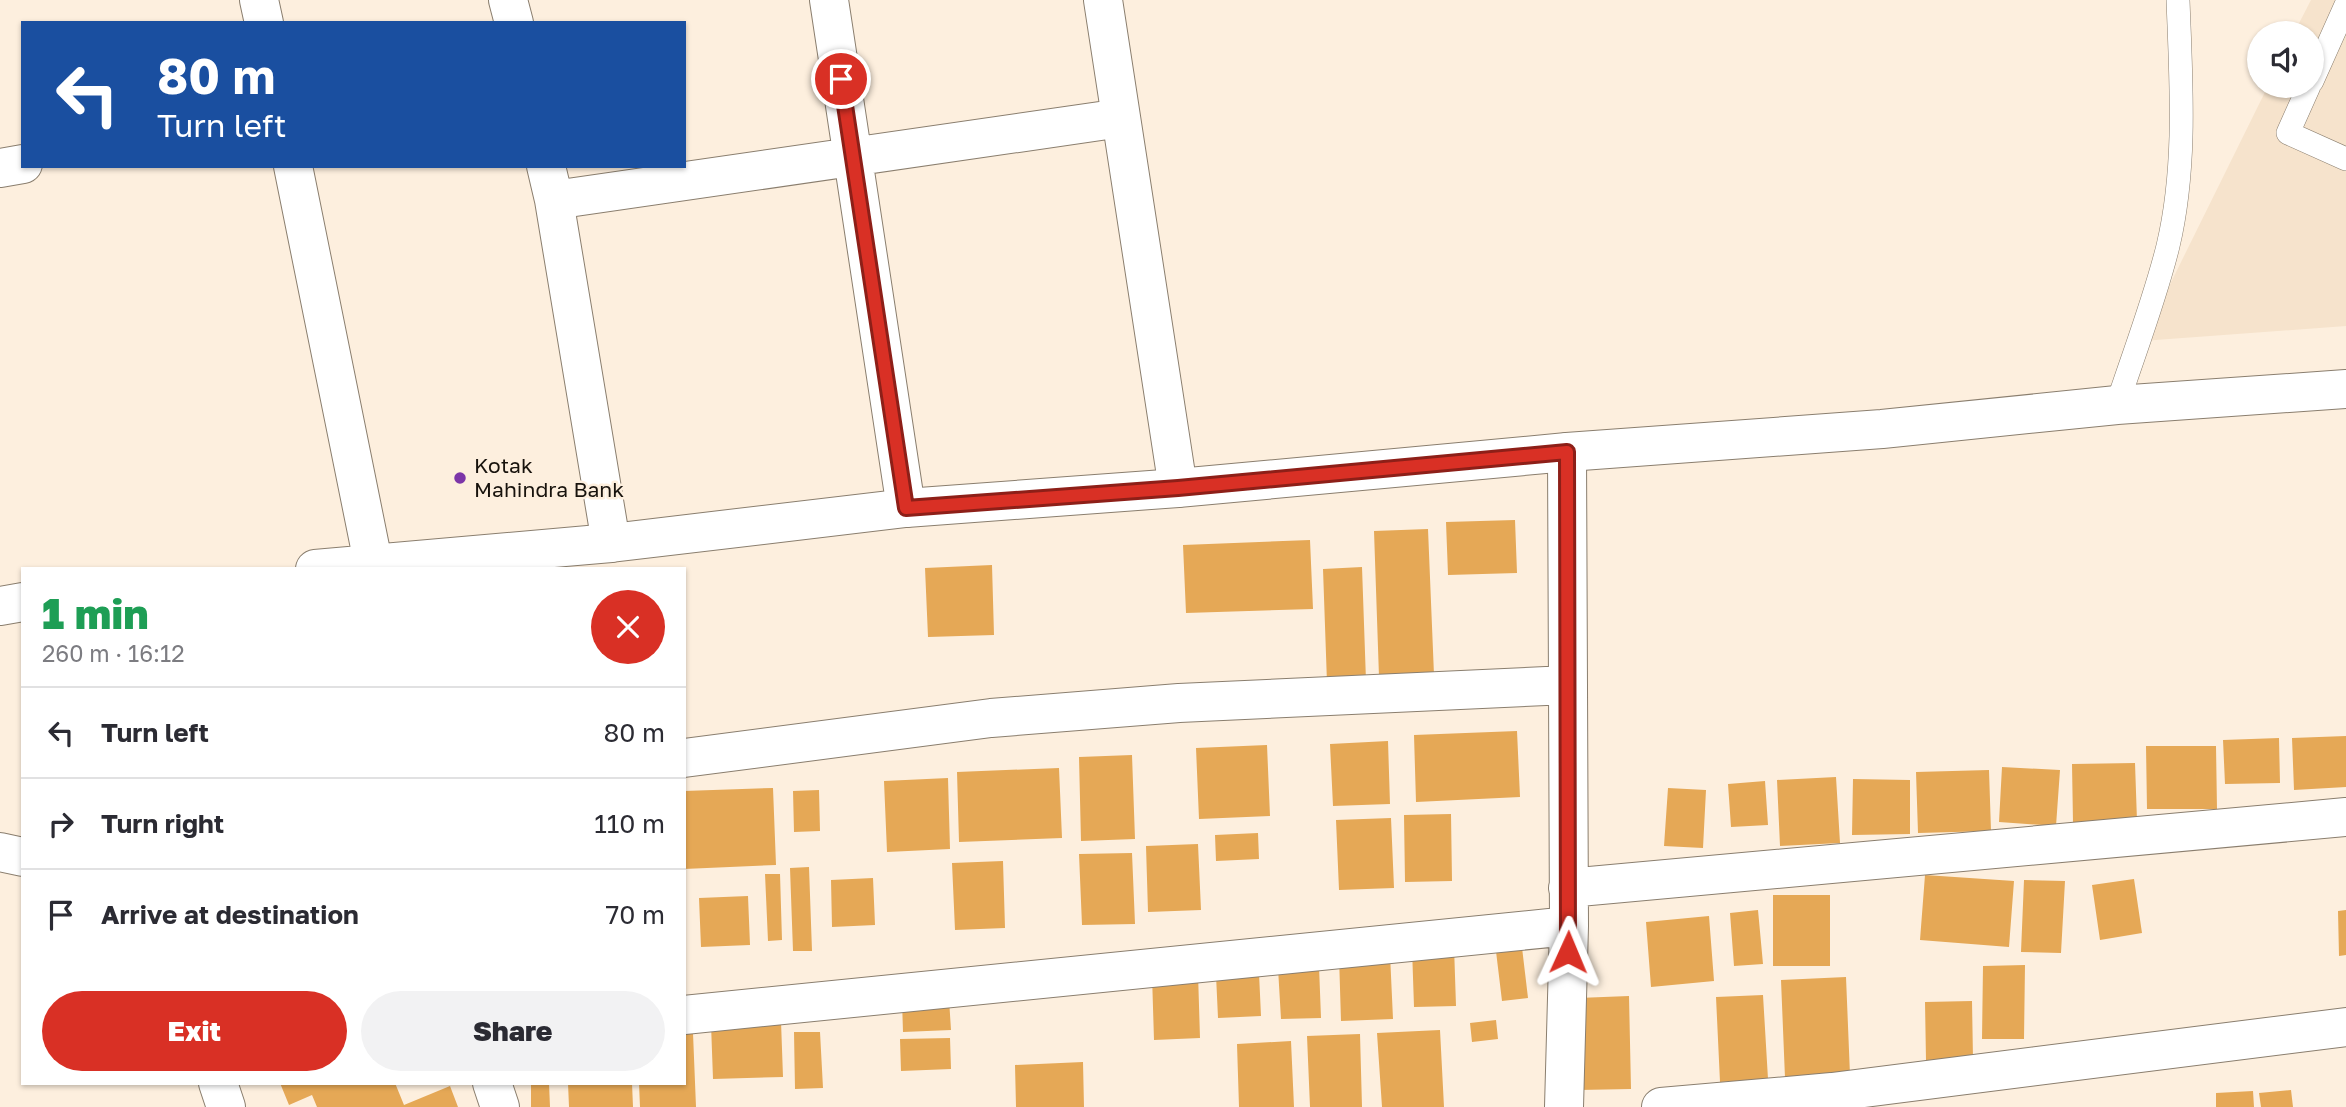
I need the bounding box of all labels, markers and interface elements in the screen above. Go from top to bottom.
map controls [2247,21,2324,98]
button: sound [2247,21,2324,98]
text: 80 m [157,46,275,105]
icon: left [42,49,133,140]
pin [811,49,871,109]
icon: arrive [822,60,860,98]
text: Turn left [157,106,286,144]
place label: Kotak Mahindra Bank [474,452,624,502]
marker: Kotak Mahindra Bank [452,470,468,486]
text: 1 min [42,588,149,638]
button: close [591,590,665,664]
text: 260 m · 16:12 [42,639,185,667]
icon: left [42,714,80,752]
text: Turn left [101,717,209,748]
text: 80 m [604,717,665,748]
icon: right [42,805,80,843]
text: Turn right [101,808,224,839]
text: 110 m [594,808,665,839]
icon: arrive [42,896,80,934]
text: Arrive at destination [101,899,359,930]
text: 70 m [606,899,665,930]
position arrow [1531,915,1605,989]
button: Exit [42,991,347,1071]
button: Share [361,991,665,1071]

